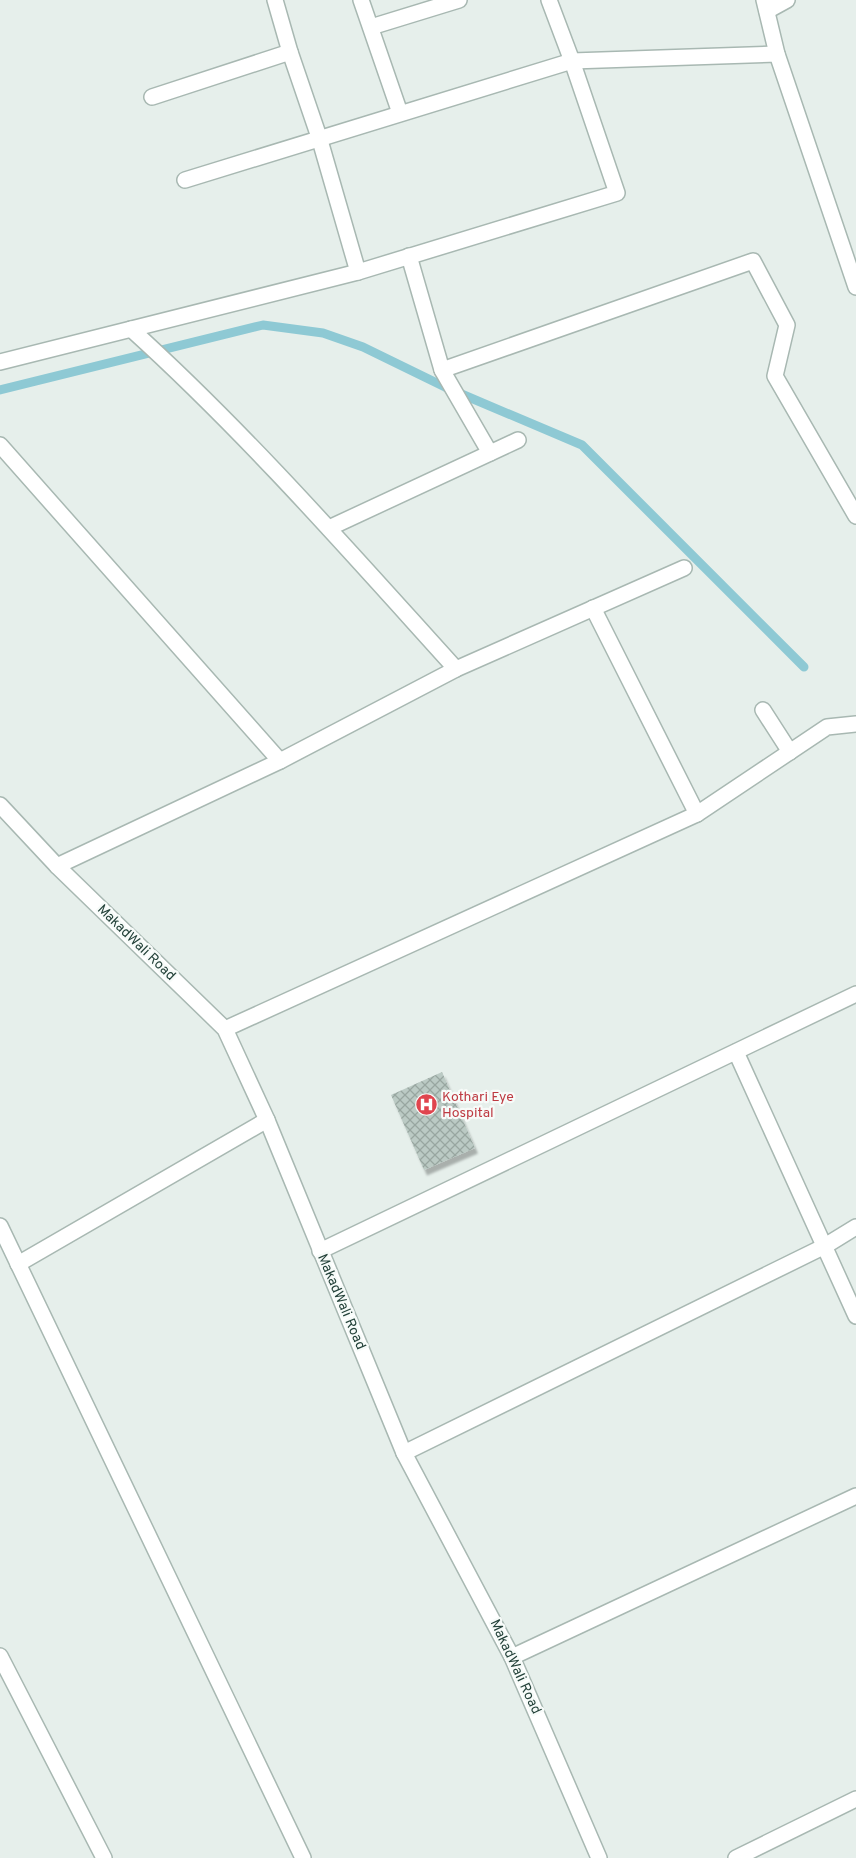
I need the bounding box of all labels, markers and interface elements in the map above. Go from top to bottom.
street label: MakadWali Road [93,901,179,985]
place label: Kothari Eye Hospital [442,1089,514,1122]
hospital icon: Kothari Eye Hospital [414,1093,438,1117]
street label: MakadWali Road [313,1252,369,1352]
street label: MakadWali Road [486,1617,544,1717]

